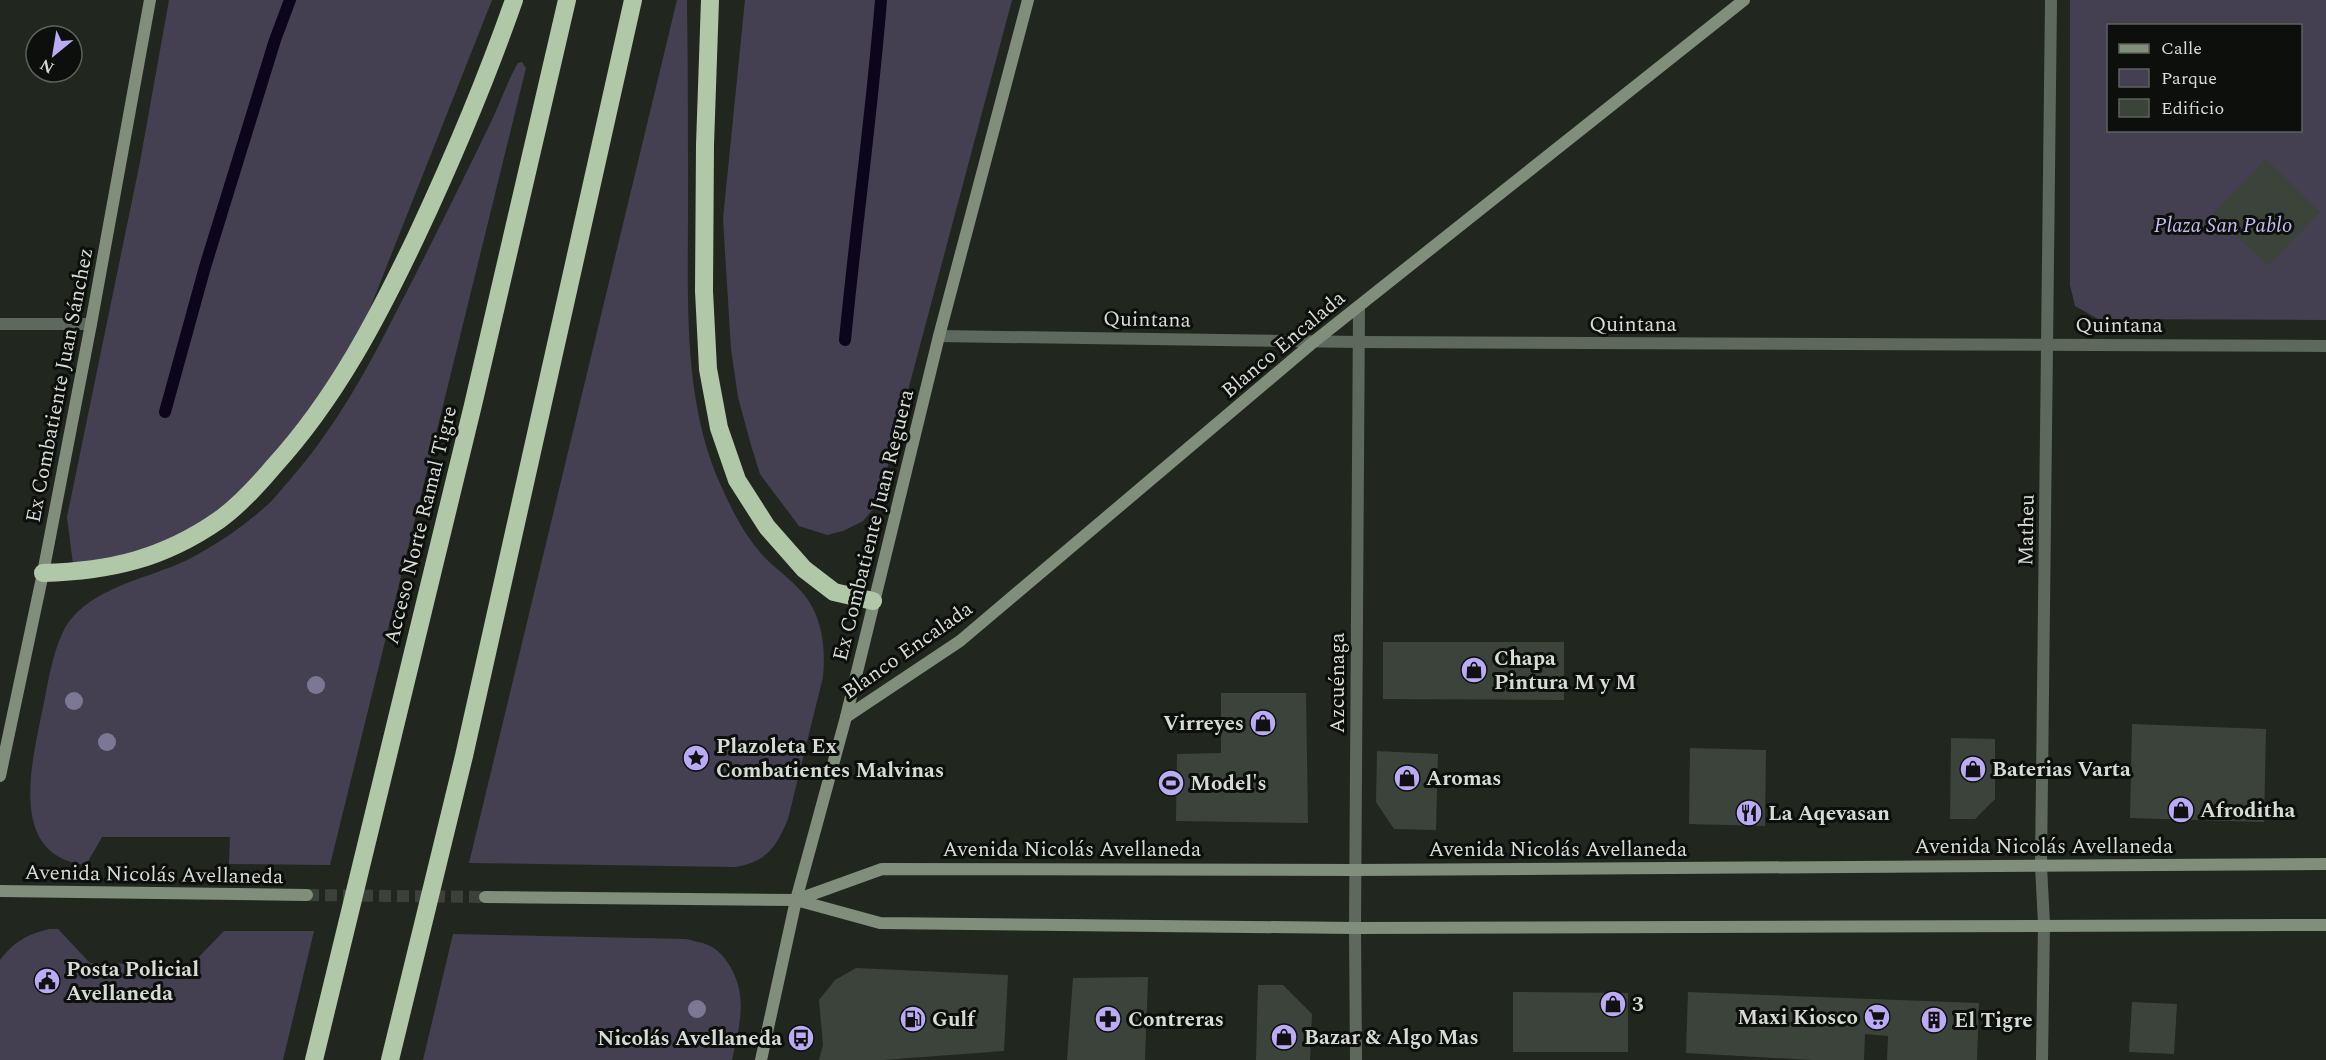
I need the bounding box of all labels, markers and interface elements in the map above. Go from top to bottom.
north arrow [24,24,84,84]
legend [2107,24,2302,132]
text: Calle [2161,35,2202,62]
text: N [35,52,59,80]
text: Parque [2161,65,2217,92]
text: Edificio [2161,95,2224,122]
park label: Plaza San Pablo [2154,210,2292,242]
street label: Ex Combatiente Juan Sánchez [18,245,102,525]
street label: Blanco Encalada [1215,283,1353,406]
street label: Quintana [1103,303,1192,337]
street label: Quintana [1589,309,1678,341]
street label: Quintana [2075,310,2164,342]
street label: Ex Combatiente Juan Reguera [825,385,923,664]
street label: Acceso Norte Ramal Tigre [376,403,466,648]
street label: Matheu [2010,494,2044,566]
street label: Blanco Encalada [836,593,980,708]
street label: Azcuénaga [1322,632,1354,734]
place label: Chapa Pintura M y M [1494,643,1636,699]
shop icon: Chapa Pintura M y M [1459,655,1489,685]
place label: Virreyes [1163,708,1244,740]
shop icon: Virreyes [1248,708,1278,738]
place label: Plazoleta Ex Combatientes Malvinas [716,731,944,787]
place icon: Plazoleta Ex Combatientes Malvinas [681,743,711,773]
shop icon: Baterias Varta [1958,754,1988,784]
place label: Baterias Varta [1992,754,2131,786]
shop icon: Aromas [1392,763,1422,793]
place label: Aromas [1426,763,1502,795]
sports icon: Model's [1156,768,1186,798]
place label: Model's [1190,768,1267,800]
shop icon: Afroditha [2166,795,2196,825]
place label: Afroditha [2200,795,2296,827]
restaurant icon: La Aqevasan [1734,798,1764,828]
place label: La Aqevasan [1768,798,1890,830]
street label: Avenida Nicolás Avellaneda [1915,831,2174,863]
street label: Avenida Nicolás Avellaneda [943,834,1202,866]
street label: Avenida Nicolás Avellaneda [1429,834,1688,866]
street label: Avenida Nicolás Avellaneda [24,857,284,893]
place label: Posta Policial Avellaneda [66,954,199,1010]
public building icon: Posta Policial Avellaneda [32,966,62,996]
shop icon: 3 [1598,989,1628,1019]
place label: 3 [1632,989,1644,1021]
place label: Maxi Kiosco [1737,1002,1858,1034]
supermarket icon: Maxi Kiosco [1862,1002,1892,1032]
fuel station icon: Gulf [898,1004,928,1034]
place label: Gulf [932,1004,976,1036]
pharmacy icon: Contreras [1093,1004,1123,1034]
place label: Contreras [1128,1004,1224,1036]
building icon: El Tigre [1919,1005,1949,1035]
place label: El Tigre [1954,1005,2033,1037]
shop icon: Bazar & Algo Mas [1269,1022,1299,1052]
place label: Bazar & Algo Mas [1304,1022,1479,1054]
place label: Nicolás Avellaneda [597,1023,782,1055]
bus stop icon: Nicolás Avellaneda [786,1023,816,1053]

